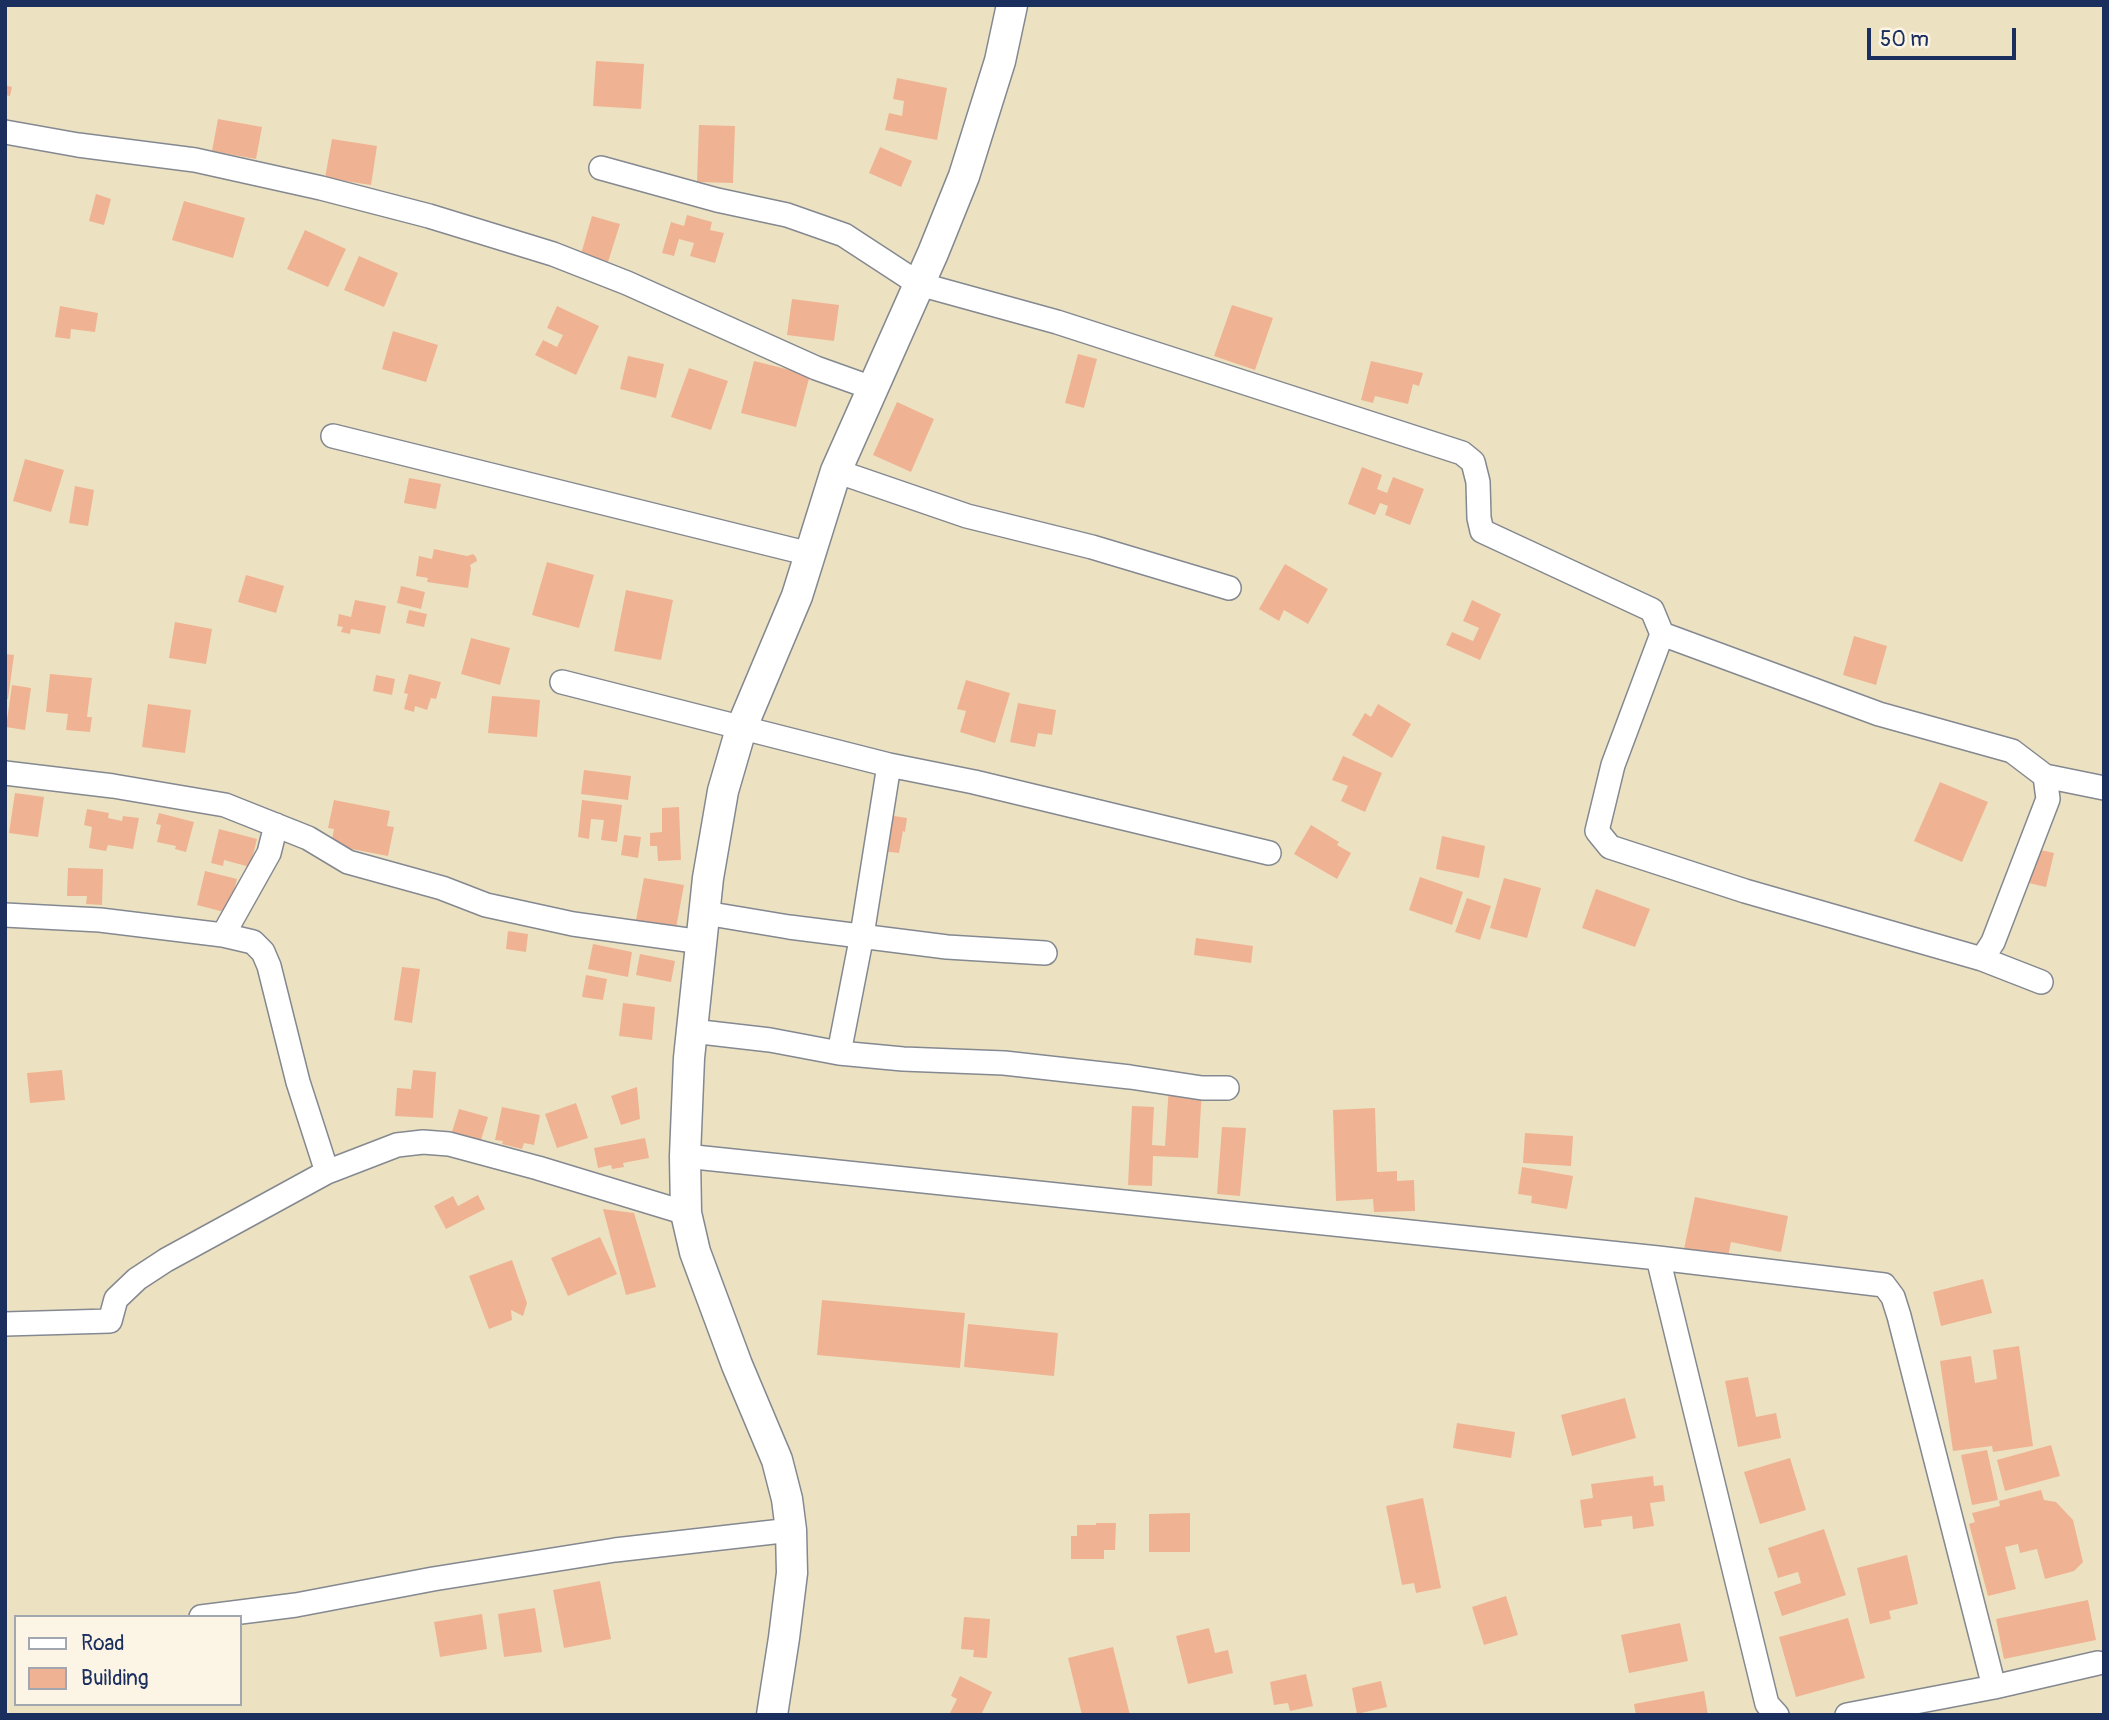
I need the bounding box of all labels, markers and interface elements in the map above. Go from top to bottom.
scale bar [1871,14,2020,58]
text: 50 m [1880,26,1929,53]
legend [14,1615,242,1706]
text: Road [81,1630,125,1657]
text: Building [81,1665,148,1692]

